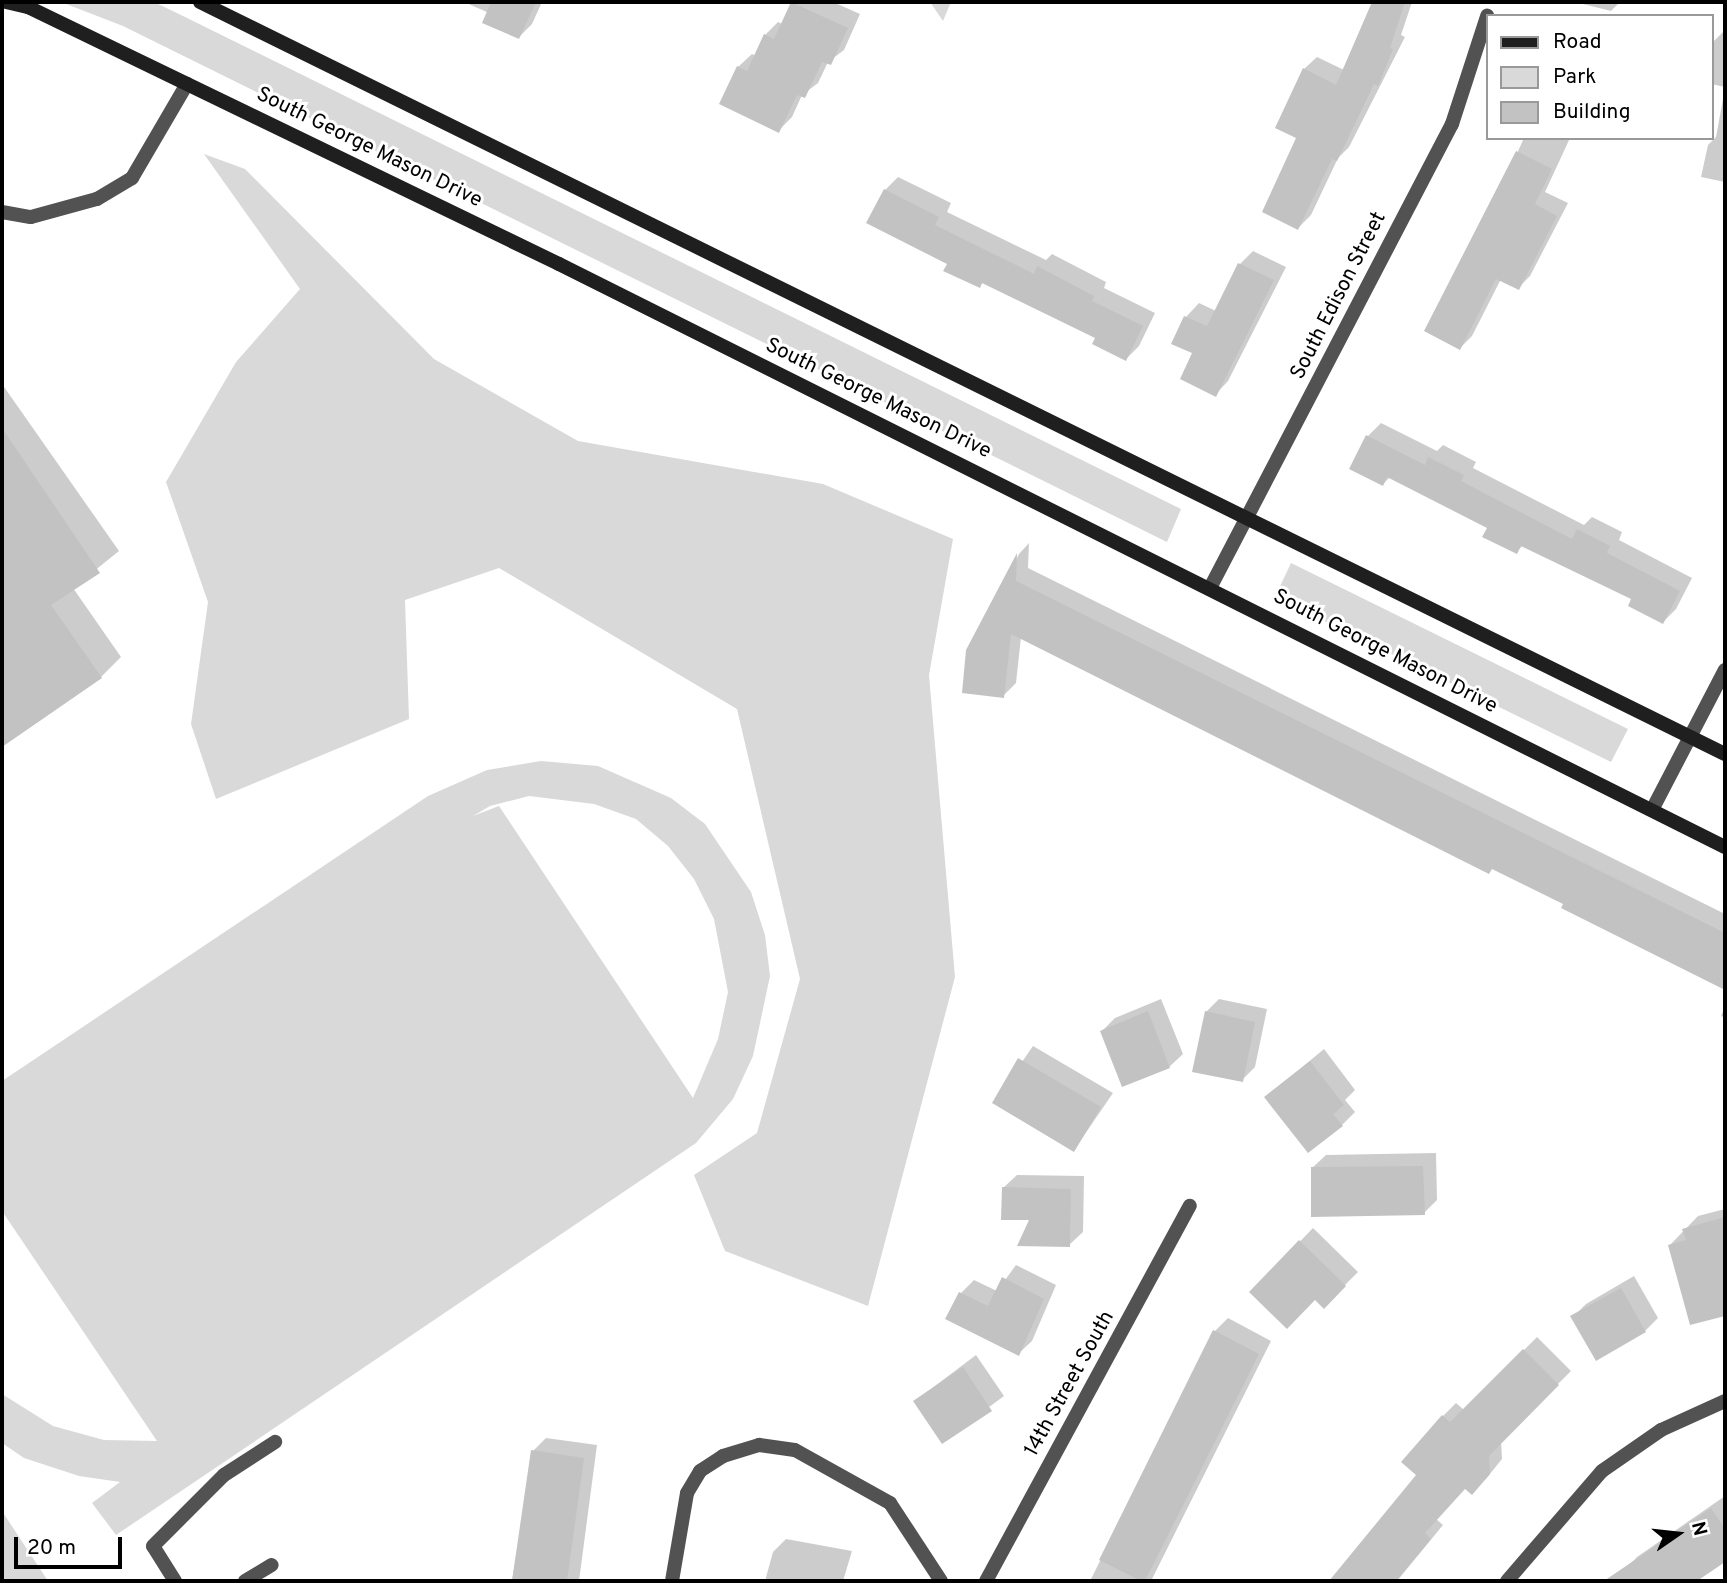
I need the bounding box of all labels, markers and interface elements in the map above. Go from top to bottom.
legend [1486,14,1713,140]
text: Road [1553,29,1602,56]
text: Park [1553,64,1596,91]
street label: South George Mason Drive [252,82,486,214]
text: Building [1553,99,1631,126]
street label: South Edison Street [1286,208,1392,384]
street label: South George Mason Drive [761,333,995,465]
street label: South George Mason Drive [1269,584,1501,720]
street label: 14th Street South [1020,1307,1120,1461]
north arrow [1643,1499,1713,1569]
text: N [1685,1519,1712,1538]
scale bar [18,1524,126,1568]
text: 20 m [27,1535,76,1562]

